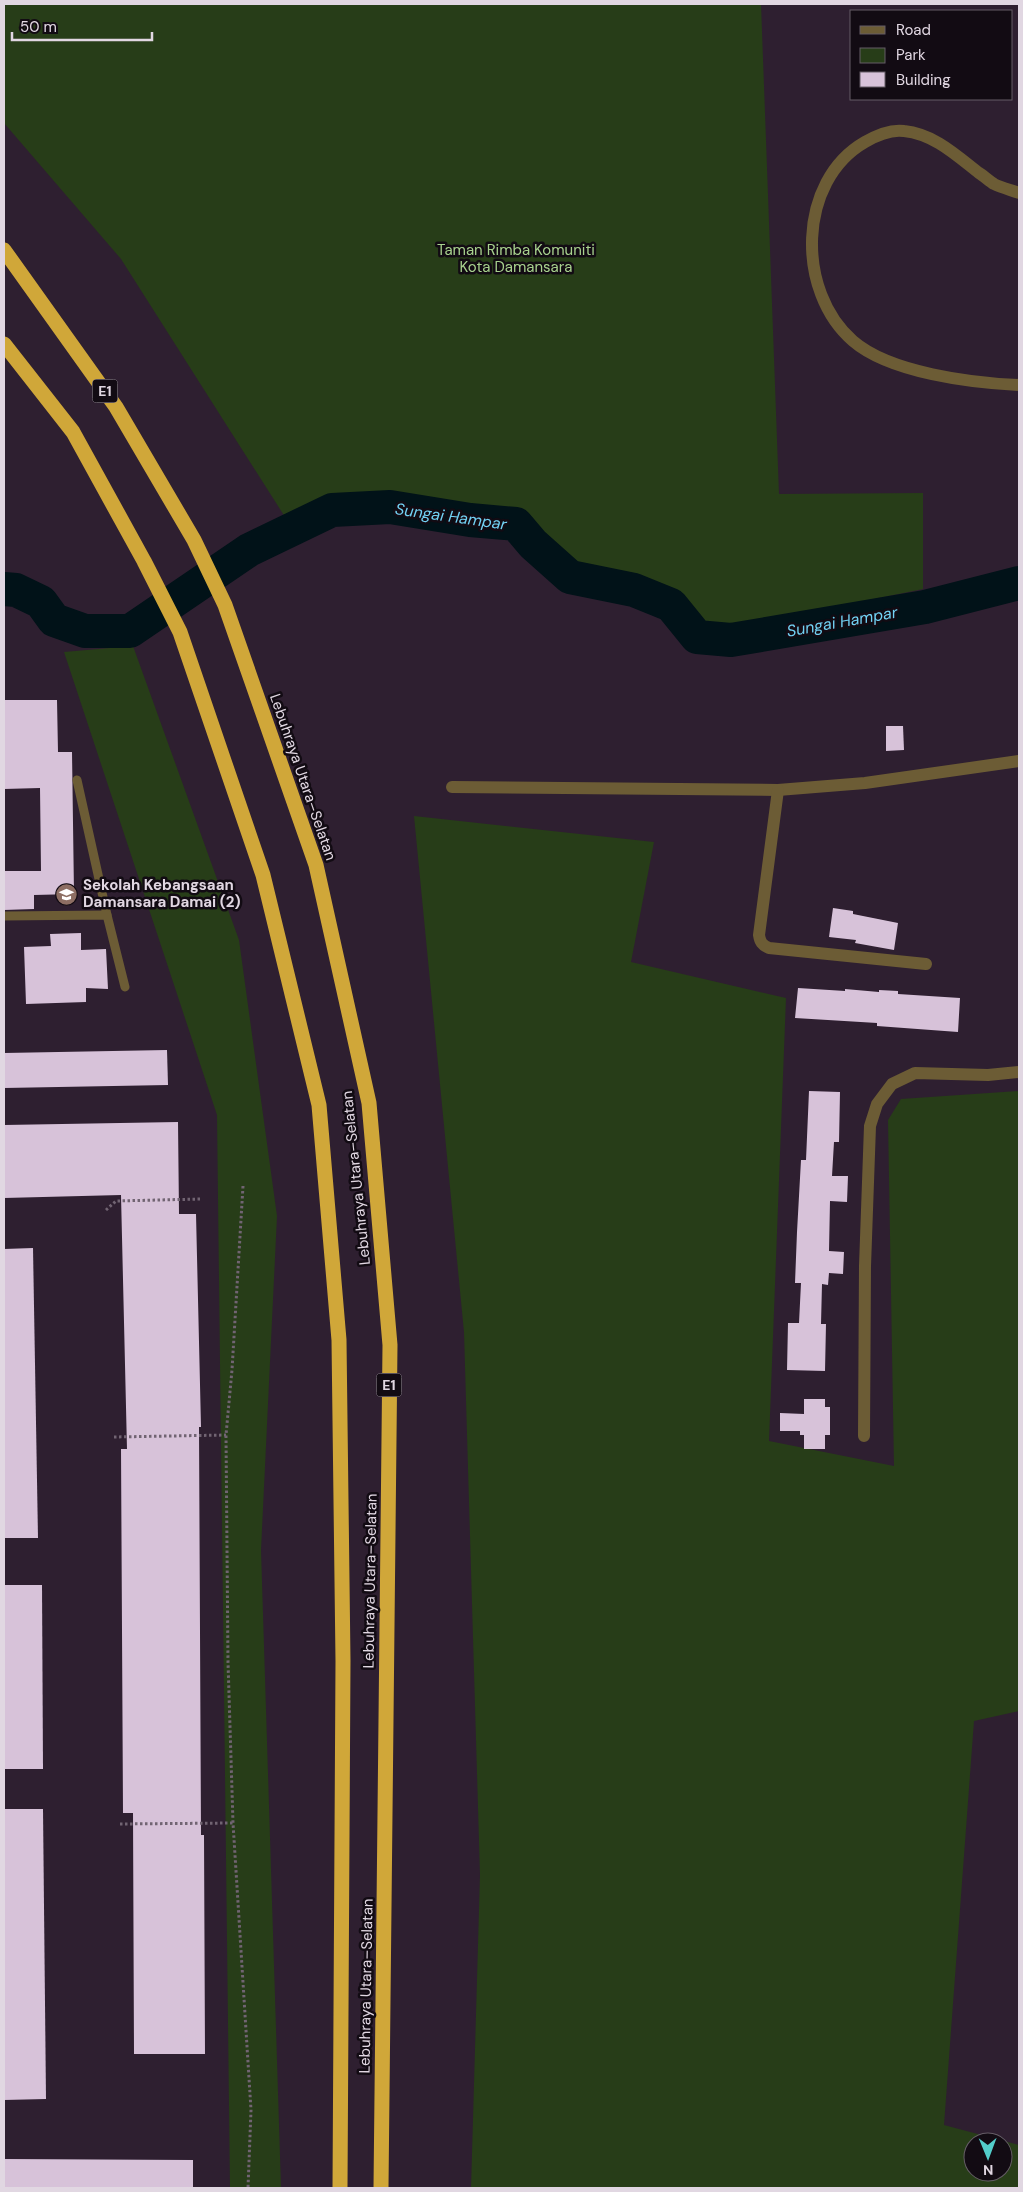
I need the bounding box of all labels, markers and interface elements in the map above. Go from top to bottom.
scale bar [12,10,152,42]
legend [850,10,1013,100]
text: 50 m [20,17,57,37]
text: Road [896,20,931,40]
text: Park [896,45,926,65]
text: Building [896,70,951,90]
park label: Taman Rimba Komuniti Kota Damansara [437,240,595,277]
road number: E1 [92,380,118,402]
water label: Sungai Hampar [394,498,509,535]
water label: Sungai Hampar [785,601,900,642]
street label: Lebuhraya Utara–Selatan [265,691,341,863]
place label: Sekolah Kebangsaan Damansara Damai (2) [83,875,241,912]
school or university icon: Sekolah Kebangsaan Damansara Damai (2) [55,882,79,906]
street label: Lebuhraya Utara–Selatan [337,1090,375,1266]
road number: E1 [376,1374,402,1396]
street label: Lebuhraya Utara–Selatan [358,1493,382,1669]
street label: Lebuhraya Utara–Selatan [354,1898,378,2074]
north arrow [963,2132,1013,2182]
text: N [983,2161,993,2179]

